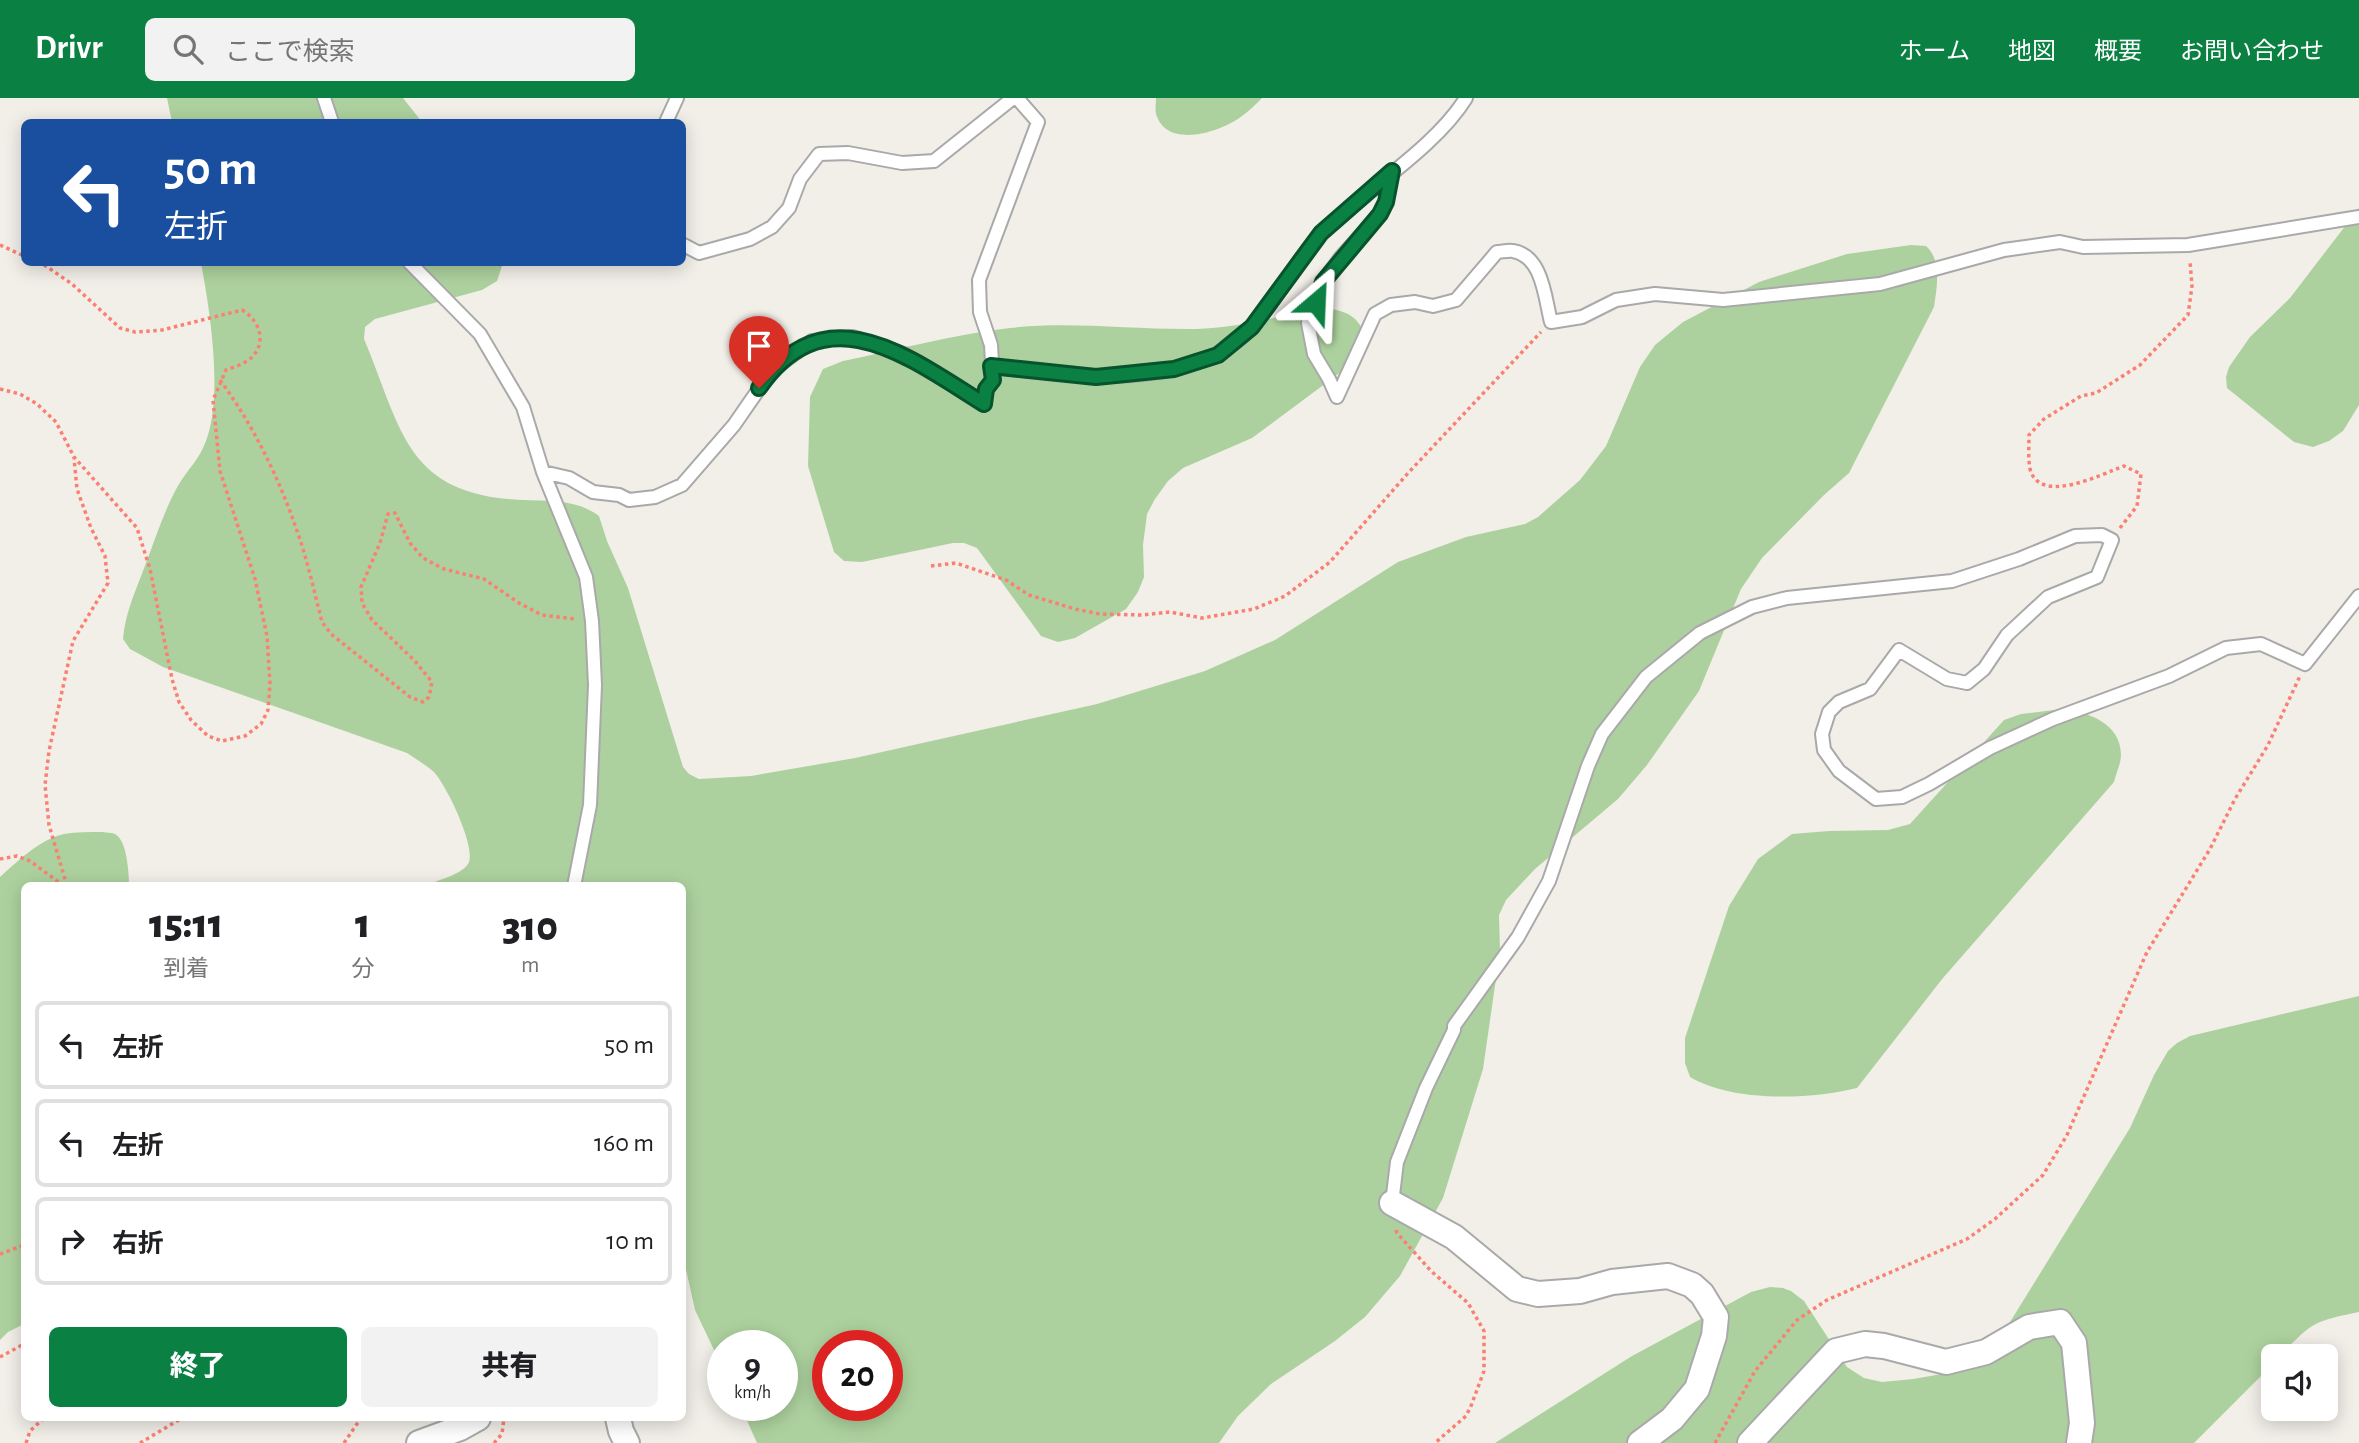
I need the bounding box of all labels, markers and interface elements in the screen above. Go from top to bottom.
search box [145,18,635,81]
icon: search [169,30,207,68]
text: Drivr [35,32,103,65]
text: ここで検索 [225,39,355,65]
text: ホーム [1899,40,1970,64]
text: 地図 [2008,40,2056,64]
text: 概要 [2094,40,2142,64]
text: お問い合わせ [2180,40,2324,64]
text: 50 m [164,145,258,194]
icon: left [49,147,140,238]
text: 左折 [164,211,228,243]
position arrow [1279,265,1353,339]
pin [729,316,789,388]
icon: arrive [740,327,778,365]
text: 15:11 [149,903,223,945]
text: 1 [355,903,371,945]
text: 310 [502,906,558,948]
text: m [521,954,539,977]
text: 到着 [163,958,209,981]
text: 分 [351,958,374,981]
icon: left [53,1026,91,1064]
text: 50 m [604,1032,654,1058]
text: 左折 [112,1035,164,1061]
icon: left [53,1124,91,1162]
text: 160 m [594,1130,654,1156]
text: 左折 [112,1133,164,1159]
icon: right [53,1222,91,1260]
text: 10 m [606,1228,654,1254]
text: 右折 [112,1231,164,1257]
button: 終了 [49,1327,347,1407]
button: 共有 [361,1327,658,1407]
speed limit sign: 20 [812,1330,903,1421]
map controls [2261,1344,2338,1421]
button: sound [2261,1344,2338,1421]
text: 9 [744,1349,761,1384]
text: km/h [734,1384,771,1402]

